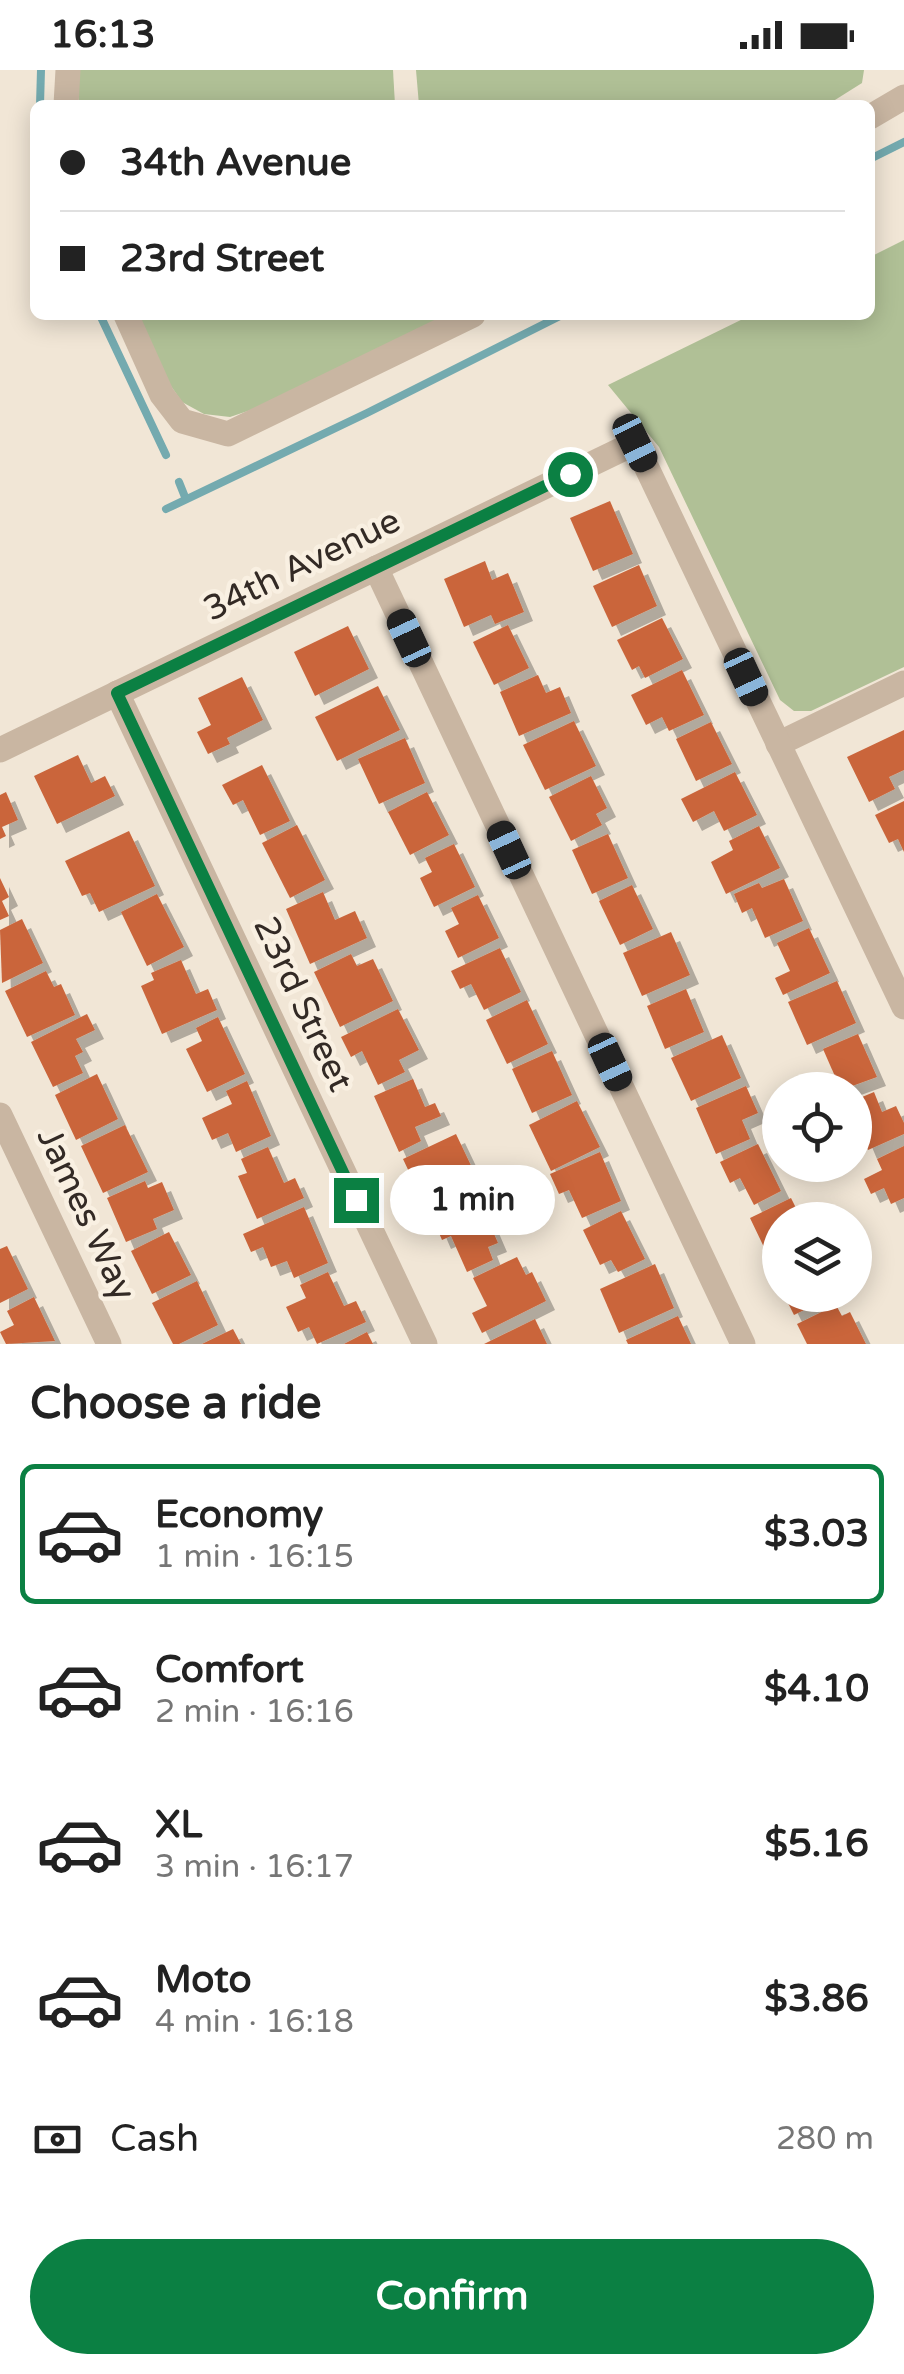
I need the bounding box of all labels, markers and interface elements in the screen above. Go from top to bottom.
text: 16:13 [50,12,155,58]
text: 34th Avenue [120,140,351,186]
text: 23rd Street [120,236,324,282]
car [608,409,662,477]
route start [548,452,593,497]
street label: 34th Avenue [197,499,407,631]
car [383,604,435,672]
car [720,643,772,711]
car [483,816,535,884]
street label: 23rd Street [244,910,362,1098]
car [584,1028,636,1096]
map controls [762,1072,872,1312]
button: locate [762,1072,872,1182]
street label: James Way [28,1121,144,1307]
callout: 1 min [391,1165,556,1235]
route end [334,1178,379,1223]
text: 1 min [430,1181,515,1219]
button: layers [762,1202,872,1312]
text: Choose a ride [30,1377,321,1431]
icon: car [35,1489,125,1579]
text: Economy [155,1492,323,1538]
text: $3.03 [764,1511,869,1557]
text: 1 min · 16:15 [155,1538,354,1576]
icon: car [35,1644,125,1734]
text: Comfort [155,1647,304,1693]
text: $4.10 [764,1666,869,1712]
text: 2 min · 16:16 [155,1693,354,1731]
icon: car [35,1799,125,1889]
text: XL [155,1802,202,1848]
text: $5.16 [764,1821,869,1867]
text: 3 min · 16:17 [155,1848,354,1886]
icon: car [35,1954,125,2044]
text: Moto [155,1957,251,2003]
text: $3.86 [764,1976,869,2022]
text: 4 min · 16:18 [155,2003,354,2041]
icon: cash [30,2112,85,2167]
text: Cash [110,2116,199,2162]
text: 280 m [776,2120,874,2158]
button: Confirm [30,2239,874,2354]

